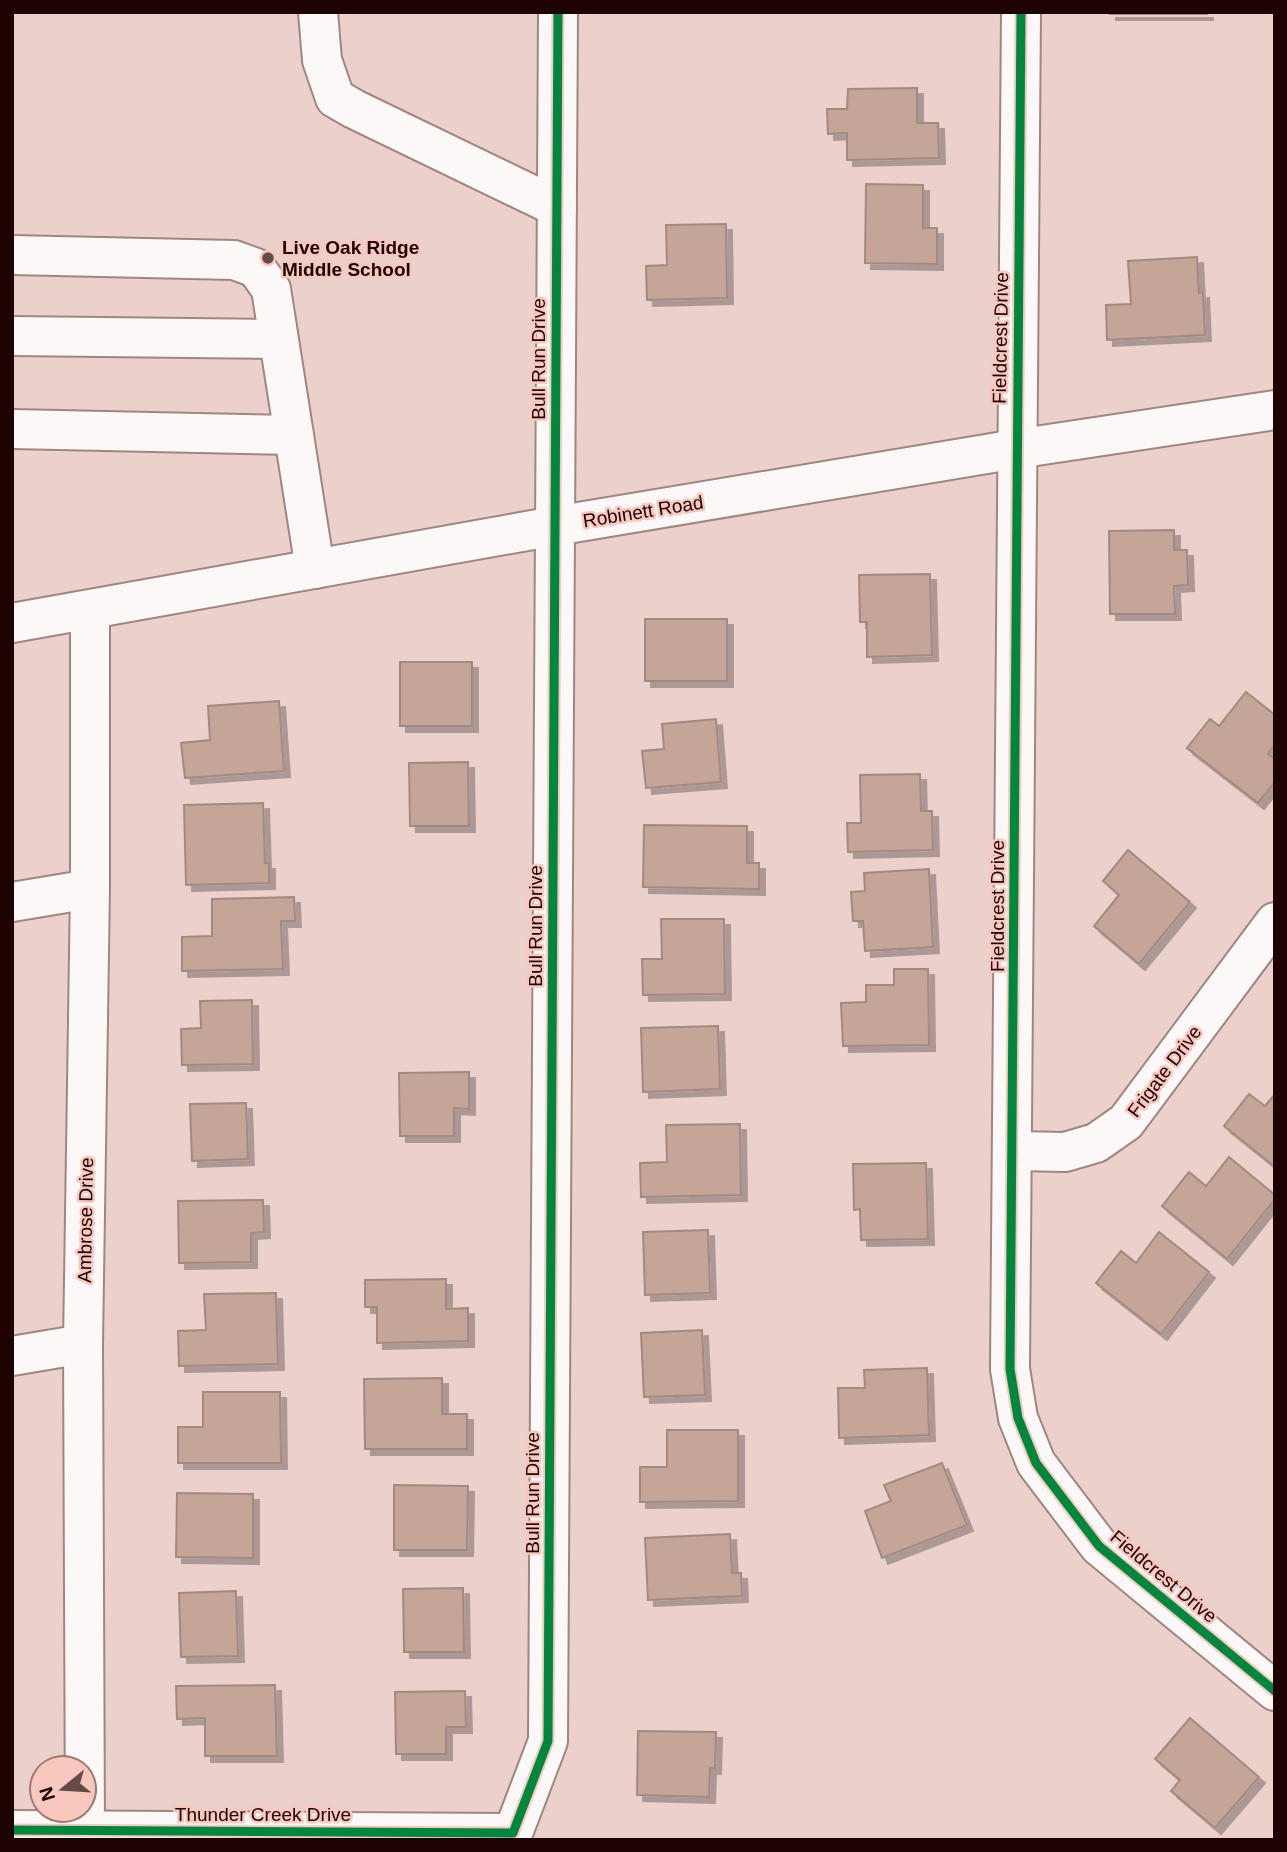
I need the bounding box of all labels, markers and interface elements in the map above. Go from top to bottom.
place label: Live Oak Ridge Middle School [282,237,419,280]
marker: Live Oak Ridge Middle School [260,250,276,266]
street label: Fieldcrest Drive [989,272,1012,404]
street label: Bull Run Drive [528,298,549,420]
street label: Robinett Road [581,492,705,531]
street label: Fieldcrest Drive [987,840,1008,972]
street label: Bull Run Drive [525,865,546,987]
street label: Frigate Drive [1123,1022,1206,1121]
street label: Ambrose Drive [74,1157,97,1283]
street label: Bull Run Drive [522,1432,543,1554]
street label: Fieldcrest Drive [1106,1526,1221,1627]
north arrow [28,1754,98,1824]
text: N [35,1784,59,1804]
street label: Thunder Creek Drive [175,1804,351,1825]

